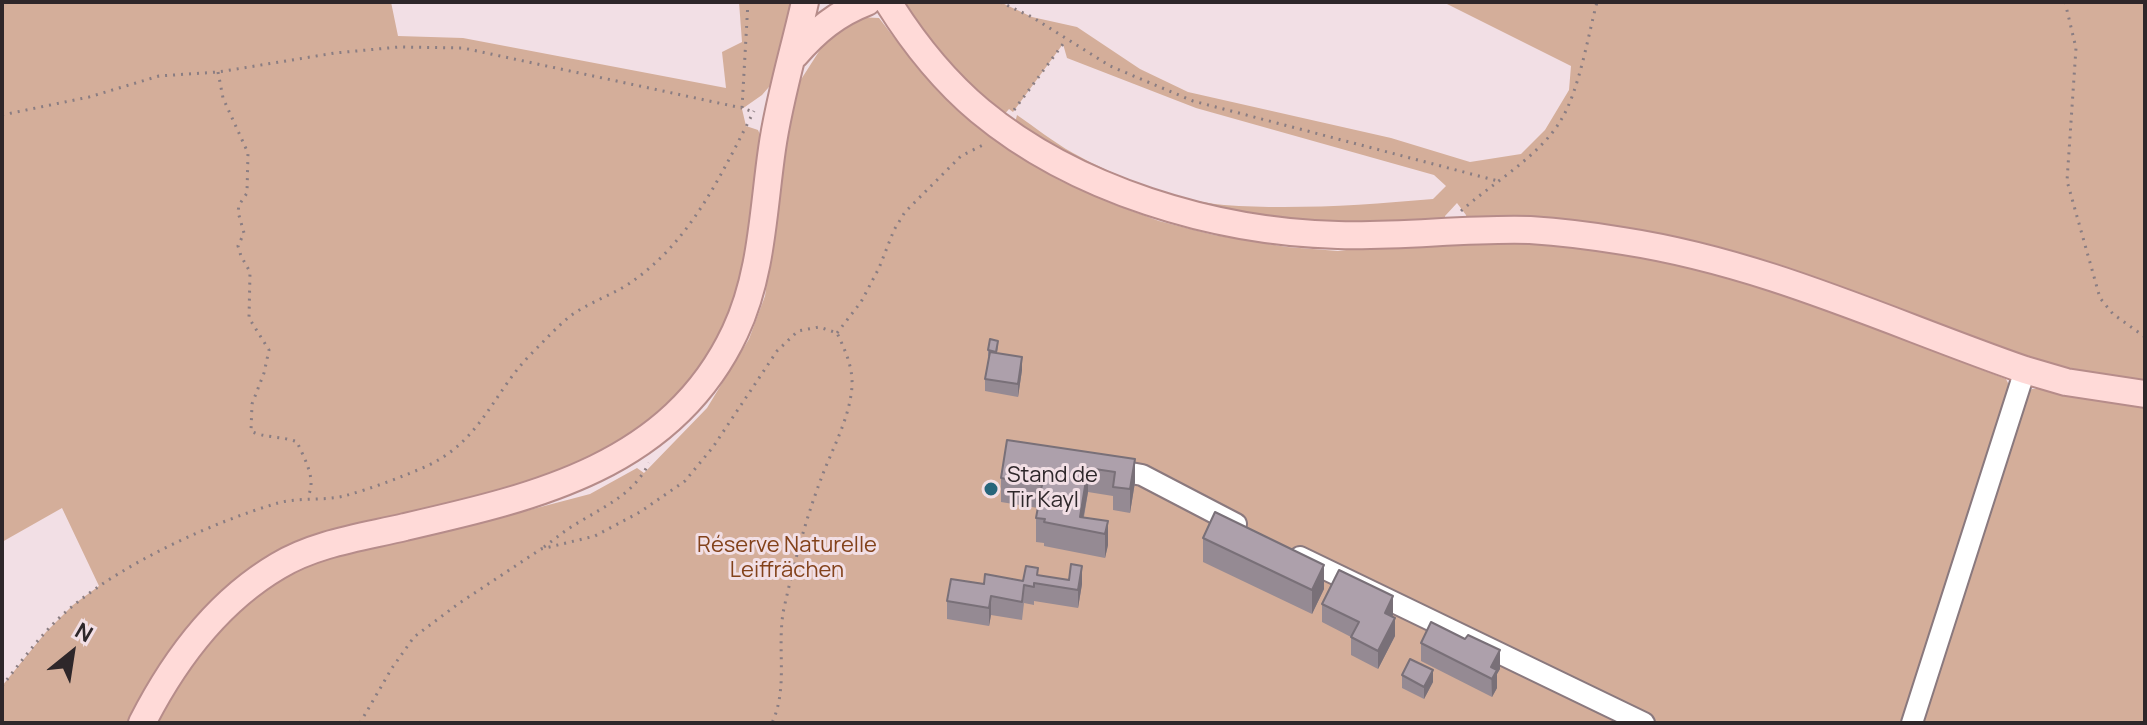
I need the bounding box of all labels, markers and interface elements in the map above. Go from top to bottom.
place label: Stand de Tir Kayl [1007,463,1098,514]
marker: Stand de Tir Kayl [982,480,1000,498]
park label: Réserve Naturelle Leiffrächen [697,533,877,584]
north arrow [32,613,112,693]
text: N [70,615,98,649]

